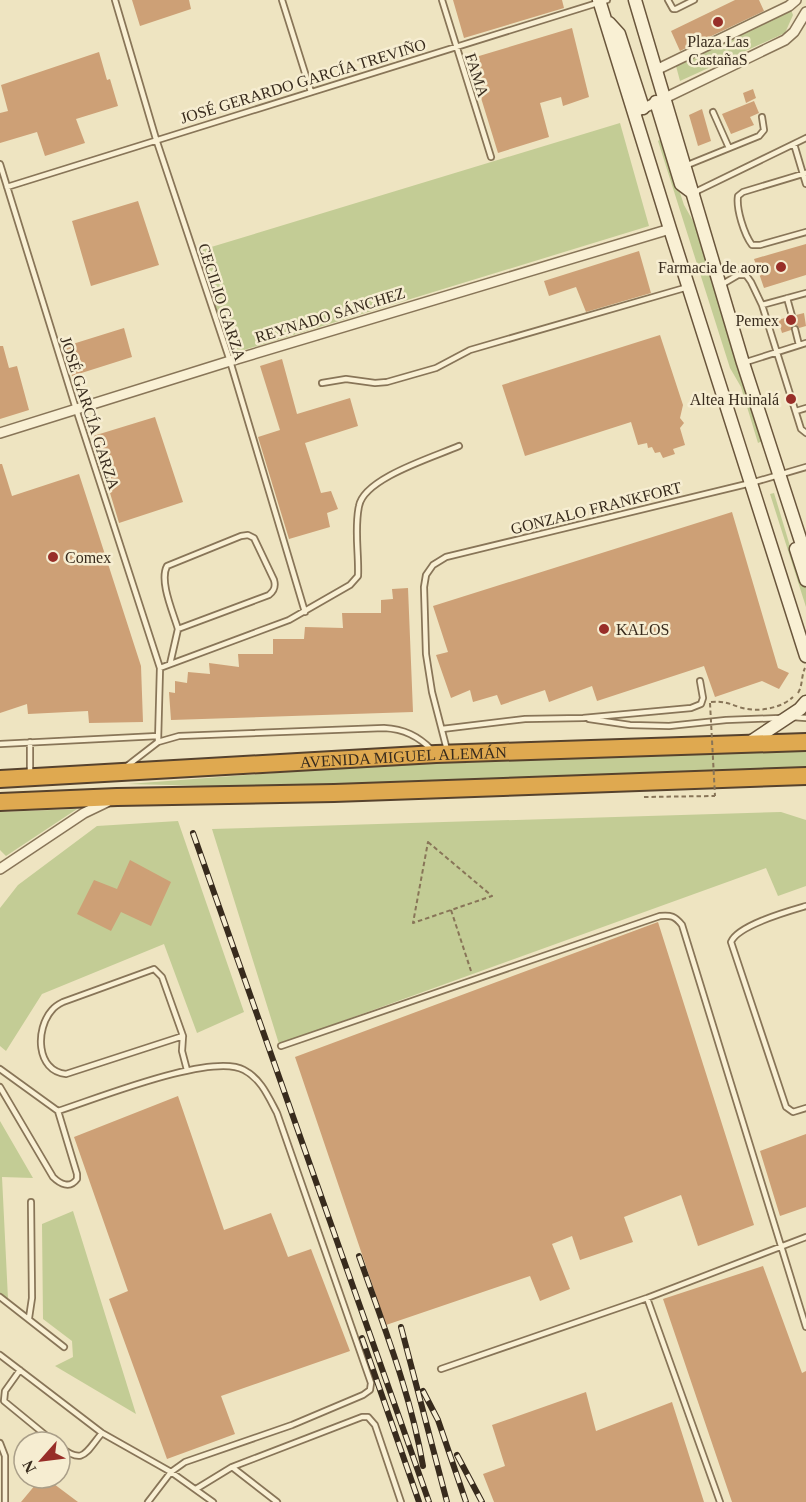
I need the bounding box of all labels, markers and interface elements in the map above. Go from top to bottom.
marker: Plaza Las CastañaS [711,15,725,29]
place label: Plaza Las CastañaS [687,33,749,68]
street label: JOSÉ GERARDO GARCÍA TREVIÑO [178,34,428,127]
street label: FAMA [462,51,492,99]
street label: CECILIO GARZA [195,241,249,363]
place label: Farmacia de aoro [658,259,769,276]
marker: Farmacia de aoro [774,260,788,274]
street label: REYNADO SÁNCHEZ [253,283,407,346]
place label: Pemex [735,312,779,329]
marker: Pemex [784,313,798,327]
street label: JOSÉ GARCÍA GARZA [57,334,124,492]
place label: Altea Huinalá [690,391,779,408]
marker: Altea Huinalá [784,392,798,406]
street label: GONZALO FRANKFORT [509,478,683,537]
place label: Comex [65,549,111,566]
marker: Comex [46,550,60,564]
place label: KALOS [616,621,669,638]
marker: KALOS [597,622,611,636]
street label: AVENIDA MIGUEL ALEMÁN [299,743,508,770]
north arrow [12,1430,72,1490]
text: N [19,1457,39,1476]

